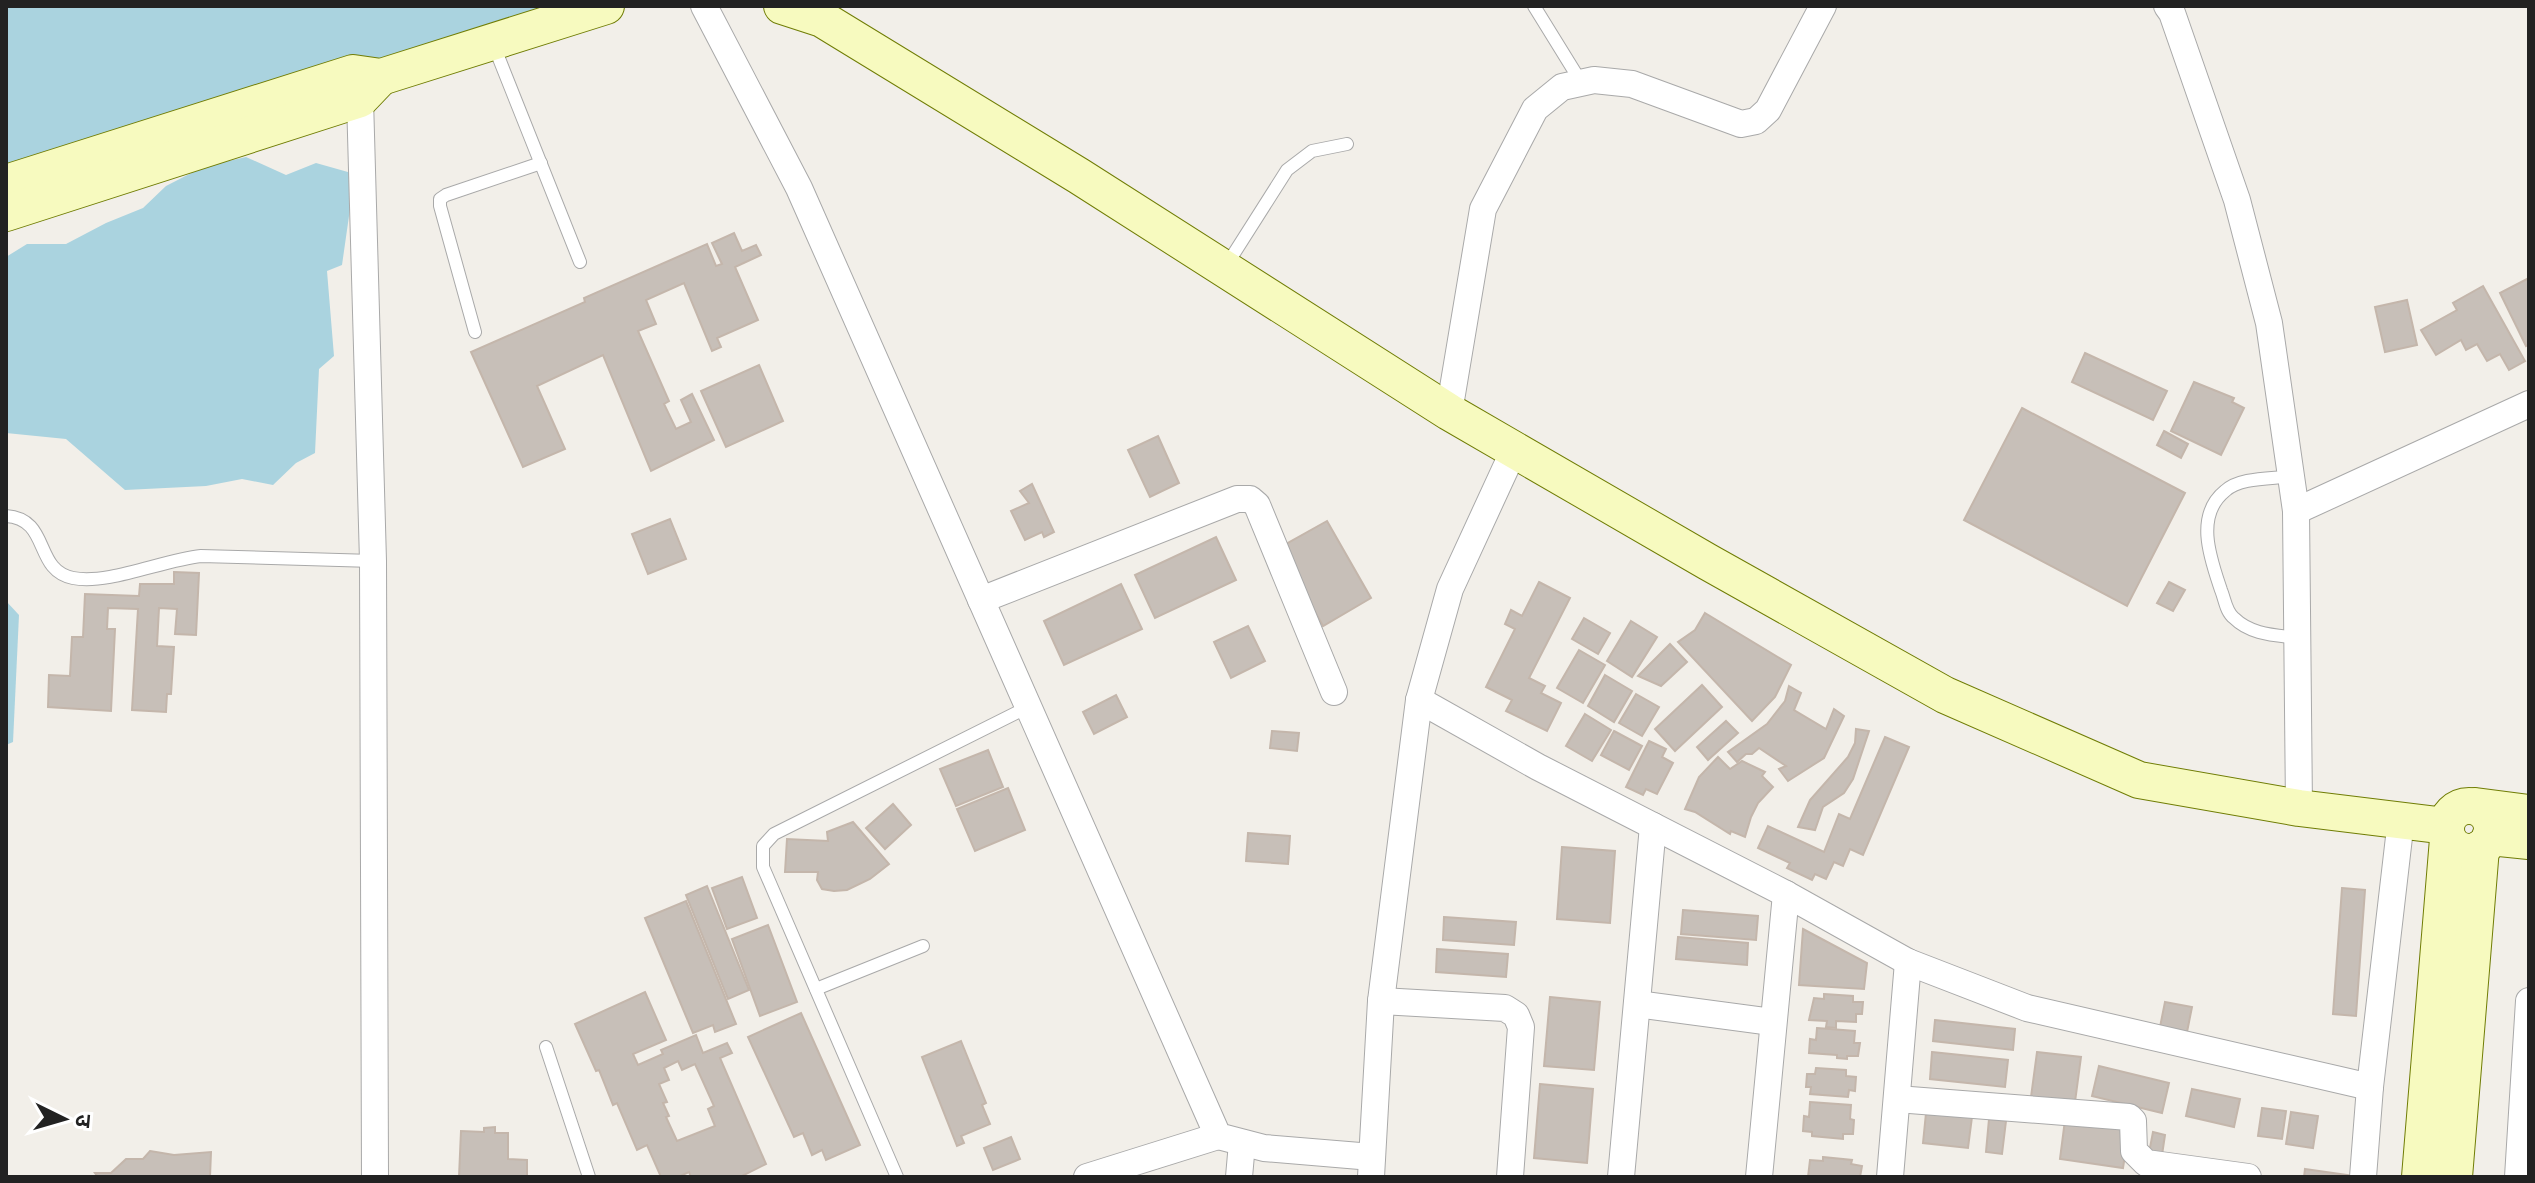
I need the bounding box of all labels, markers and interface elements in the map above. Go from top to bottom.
north arrow [24,1079,104,1159]
text: उ [67,1113,100,1130]

